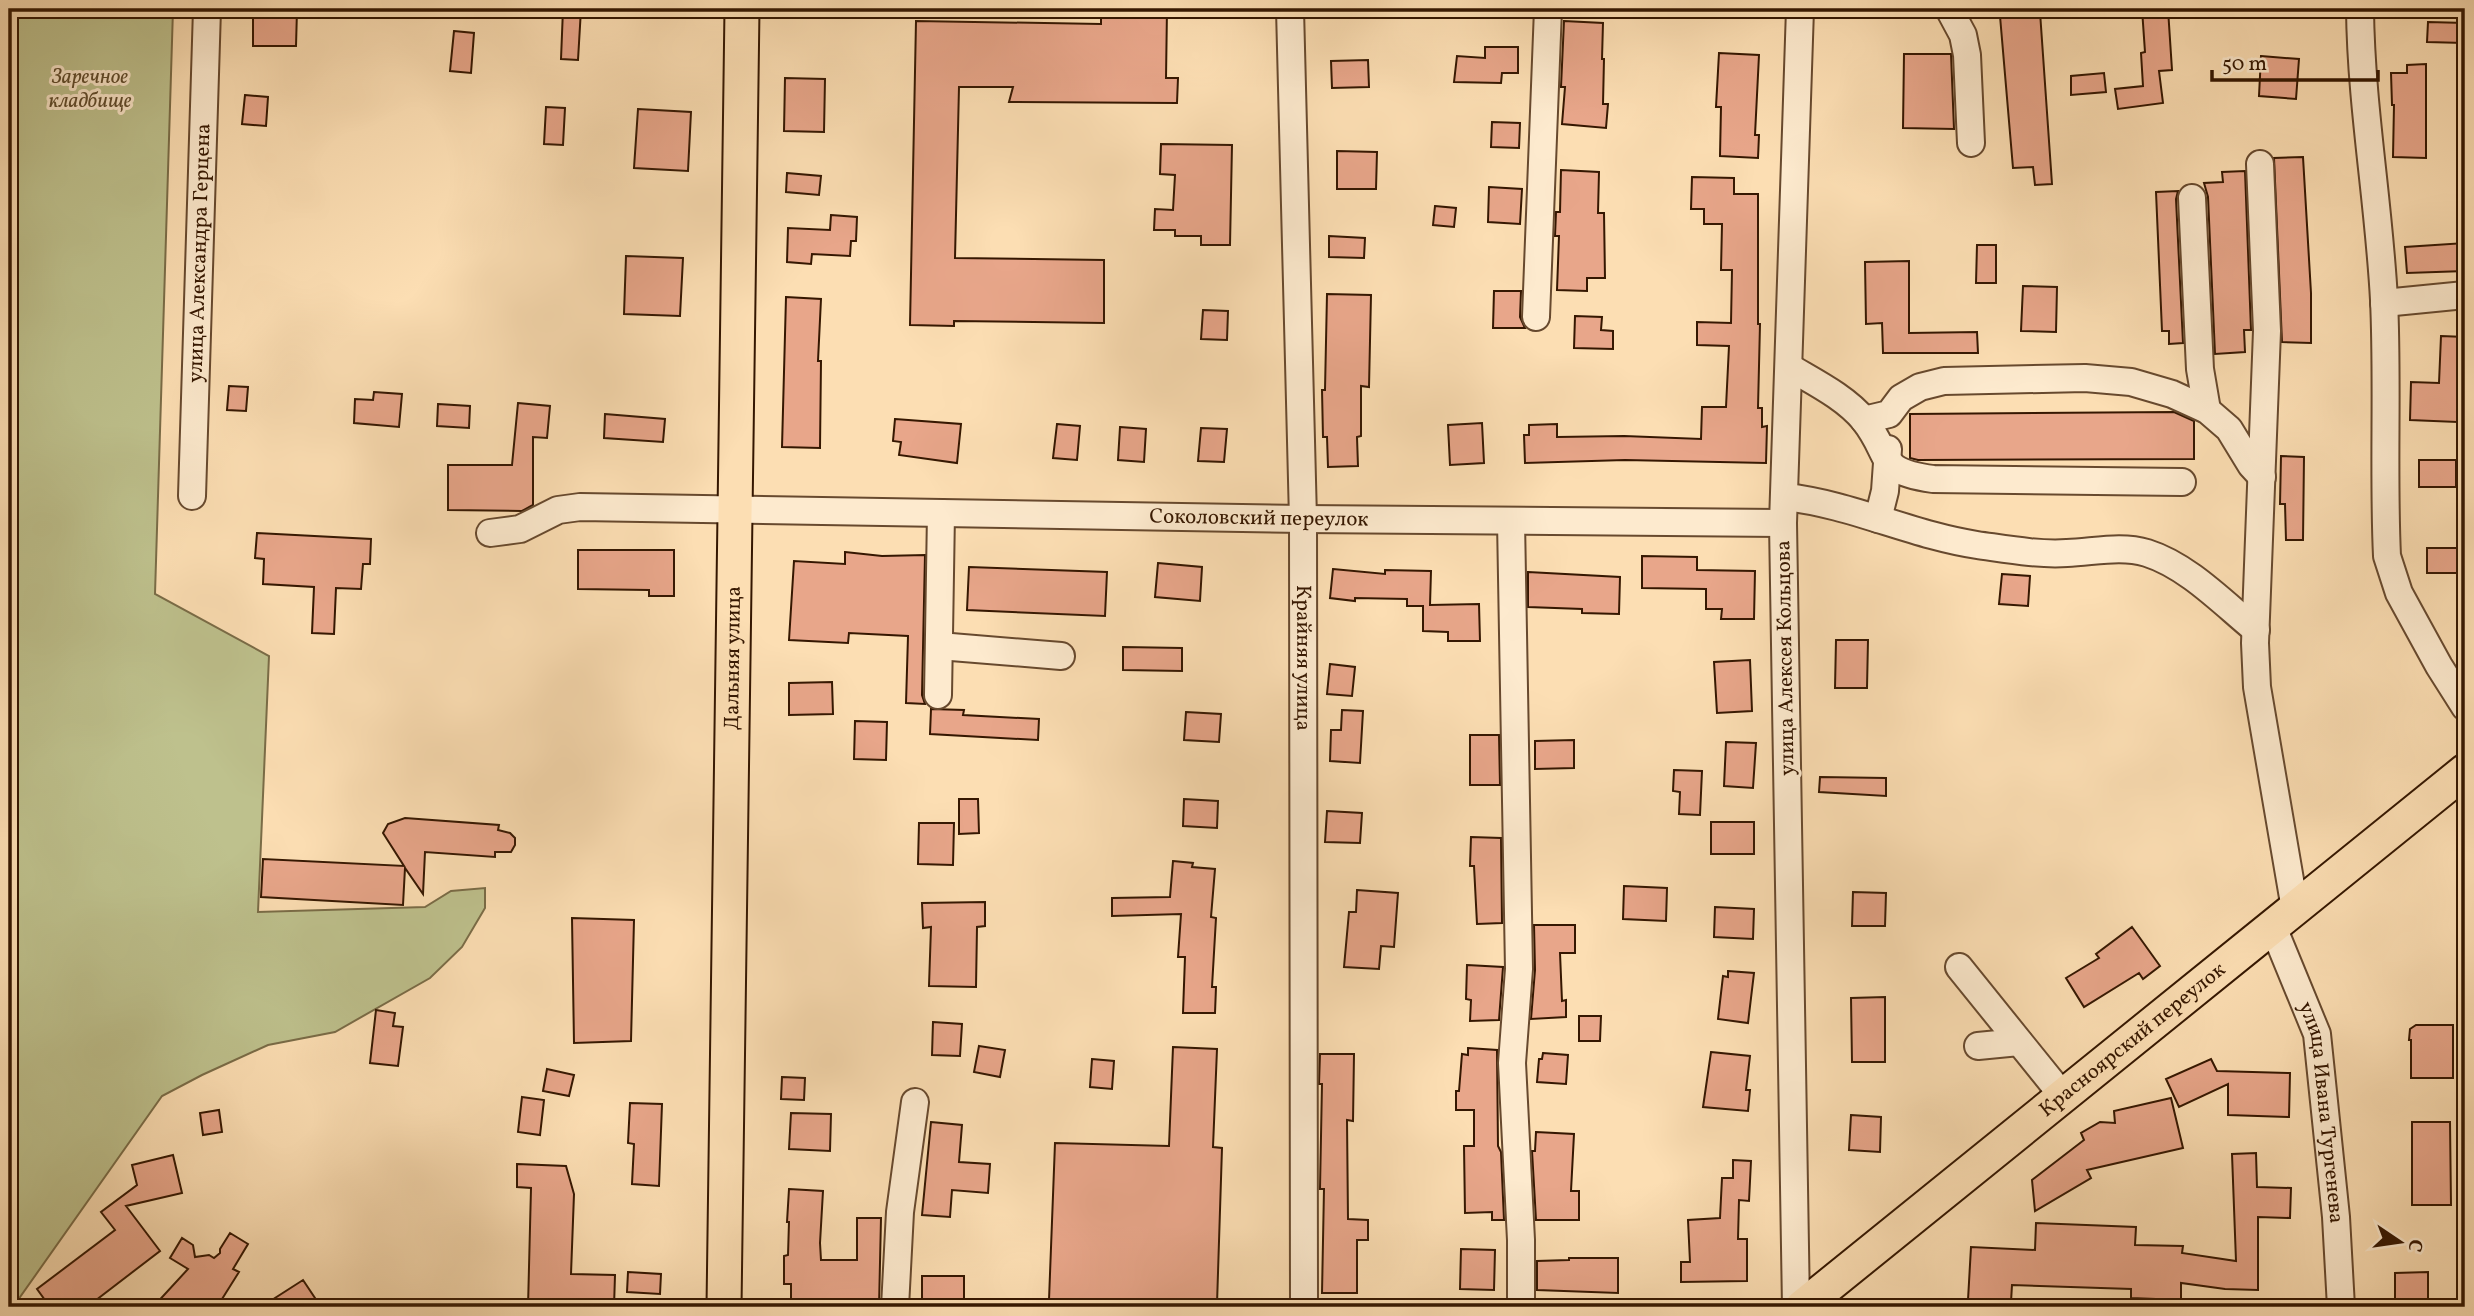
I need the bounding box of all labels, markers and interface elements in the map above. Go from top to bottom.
scale bar [2212,38,2378,82]
text: 50 m [2222,50,2267,79]
park label: Заречное кладбище [49,63,132,116]
street label: улица Александра Герцена [181,123,218,383]
street label: Соколовский переулок [1149,502,1369,534]
street label: улица Алексея Кольцова [1769,540,1803,776]
street label: Крайняя улица [1289,585,1318,731]
street label: Дальняя улица [718,586,748,730]
street label: Красноярский переулок [2033,956,2232,1124]
street label: улица Ивана Тургенева [2291,997,2351,1224]
north arrow [2366,1208,2436,1278]
text: С [2401,1236,2429,1254]

